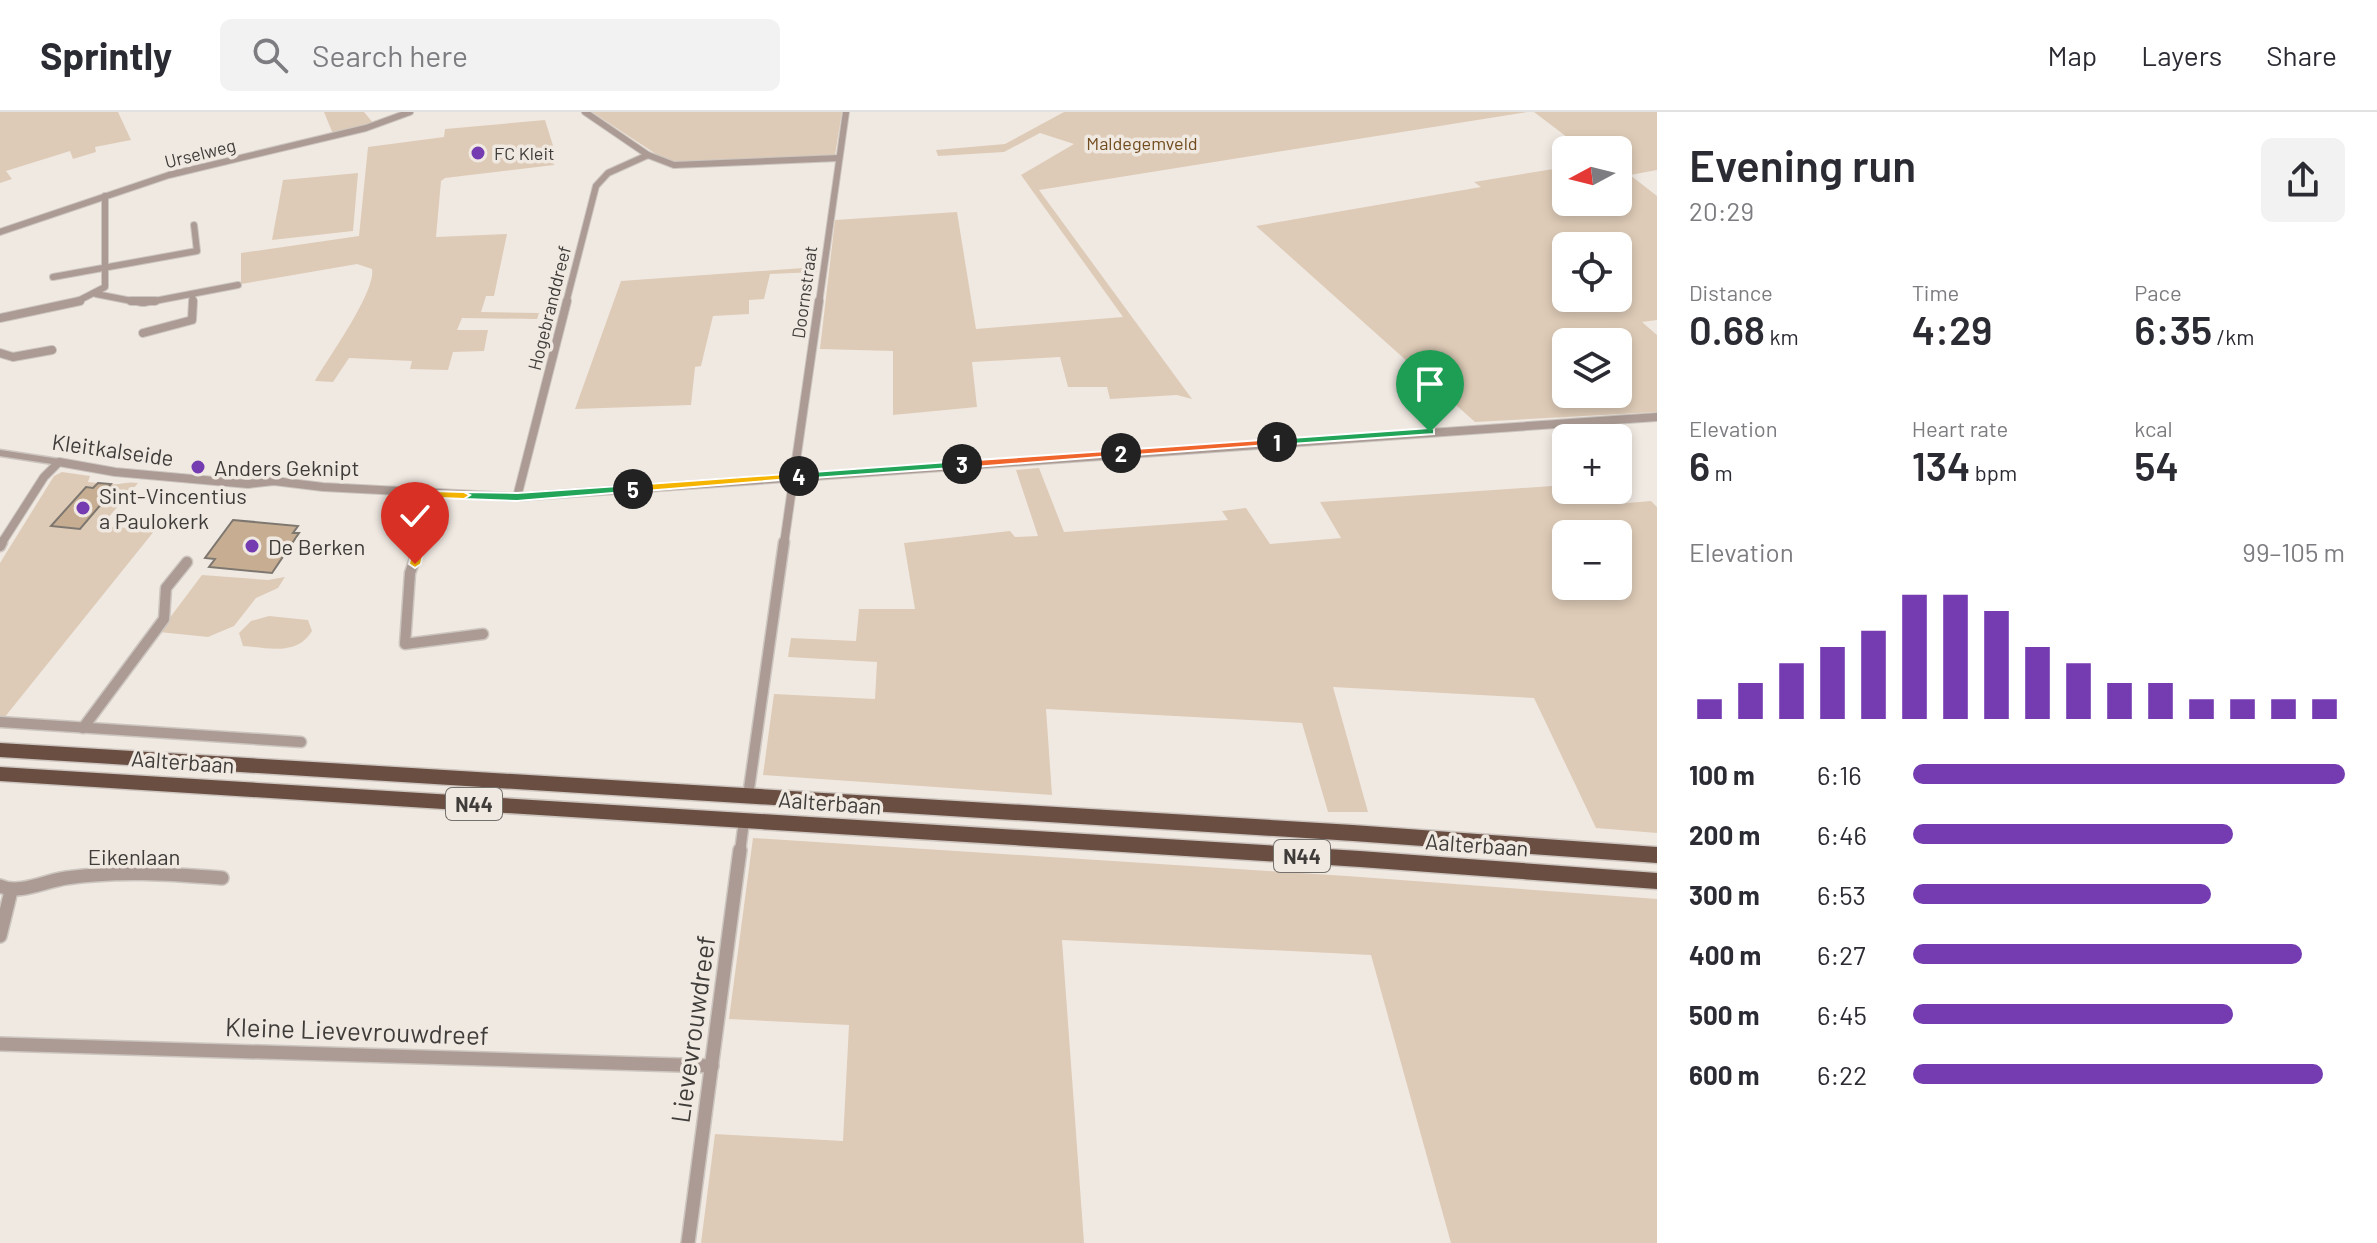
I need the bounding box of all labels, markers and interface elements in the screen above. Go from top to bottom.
search box [220,19,780,91]
text: Sprintly [40,32,172,78]
icon: search [248,33,292,77]
text: Search here [312,37,468,73]
text: Map [2047,38,2097,72]
text: Layers [2141,38,2222,72]
text: Share [2266,38,2337,72]
park label: Maldegemveld [1086,132,1198,154]
street label: Urselweg [162,134,238,172]
north arrow [1552,136,1632,216]
map controls [1552,136,1632,600]
text: Evening run [1689,138,1916,191]
button: share [2261,138,2345,222]
place label: FC Kleit [494,142,555,164]
marker: FC Kleit [469,144,487,162]
text: 20:29 [1689,195,1754,226]
button: locate [1552,232,1632,312]
street label: Hogebranddreef [523,243,575,373]
street label: Doornstraat [787,244,821,340]
text: Distance [1689,279,1773,305]
text: Time [1912,279,1959,305]
text: Pace [2134,279,2182,305]
text: 0.68 [1689,305,1765,353]
text: 4:29 [1912,305,1992,353]
text: 6:35 [2134,305,2212,353]
text: km [1765,323,1799,349]
text: /km [2212,323,2255,349]
button: layers [1552,328,1632,408]
pin [1396,350,1464,432]
icon: arrive [1408,362,1452,406]
text: Elevation [1689,415,1778,441]
text: Heart rate [1912,415,2008,441]
text: kcal [2134,415,2173,441]
pin: 1 [1257,422,1297,462]
button: + [1552,424,1632,504]
street label: Kleitkalseide [50,428,176,470]
text: 1 [1273,429,1281,455]
pin: 2 [1101,433,1141,473]
text: 2 [1115,440,1127,466]
text: 6 [1689,441,1710,489]
text: 134 [1912,441,1970,489]
text: 54 [2134,441,2179,489]
pin: 3 [942,444,982,484]
text: 3 [956,451,968,477]
place label: Anders Geknipt [214,454,360,480]
pin: 4 [779,456,819,496]
marker: Anders Geknipt [189,458,207,476]
text: m [1710,459,1733,485]
text: bpm [1970,459,2017,485]
text: 4 [792,463,806,489]
pin: 5 [613,469,653,509]
text: 5 [627,476,639,502]
place label: Sint-Vincentius a Paulokerk [99,482,247,533]
pin [381,482,449,564]
icon: check [393,494,437,538]
marker: Sint-Vincentius a Paulokerk [74,499,92,517]
button: − [1552,520,1632,600]
place label: De Berken [268,533,365,559]
text: Elevation [1689,536,1794,567]
text: 99–105 m [2242,536,2345,567]
marker: De Berken [243,537,261,555]
street label: Aalterbaan [131,744,235,778]
text: 100 m [1689,759,1755,790]
text: 6:16 [1817,759,1862,790]
street label: Aalterbaan [778,785,882,819]
road number: N44 [446,788,502,820]
text: 200 m [1689,819,1760,850]
text: 6:46 [1817,819,1867,850]
street label: Aalterbaan [1425,827,1529,861]
road number: N44 [1274,840,1330,872]
street label: Eikenlaan [88,843,180,869]
text: 300 m [1689,879,1760,910]
text: 6:53 [1817,879,1866,910]
street label: Lievevrouwdreef [664,933,720,1125]
text: 400 m [1689,939,1761,970]
text: 6:27 [1817,939,1865,970]
text: 500 m [1689,999,1760,1030]
text: 6:45 [1817,999,1867,1030]
street label: Kleine Lievevrouwdreef [225,1010,489,1050]
text: 600 m [1689,1059,1760,1090]
text: 6:22 [1817,1059,1867,1090]

